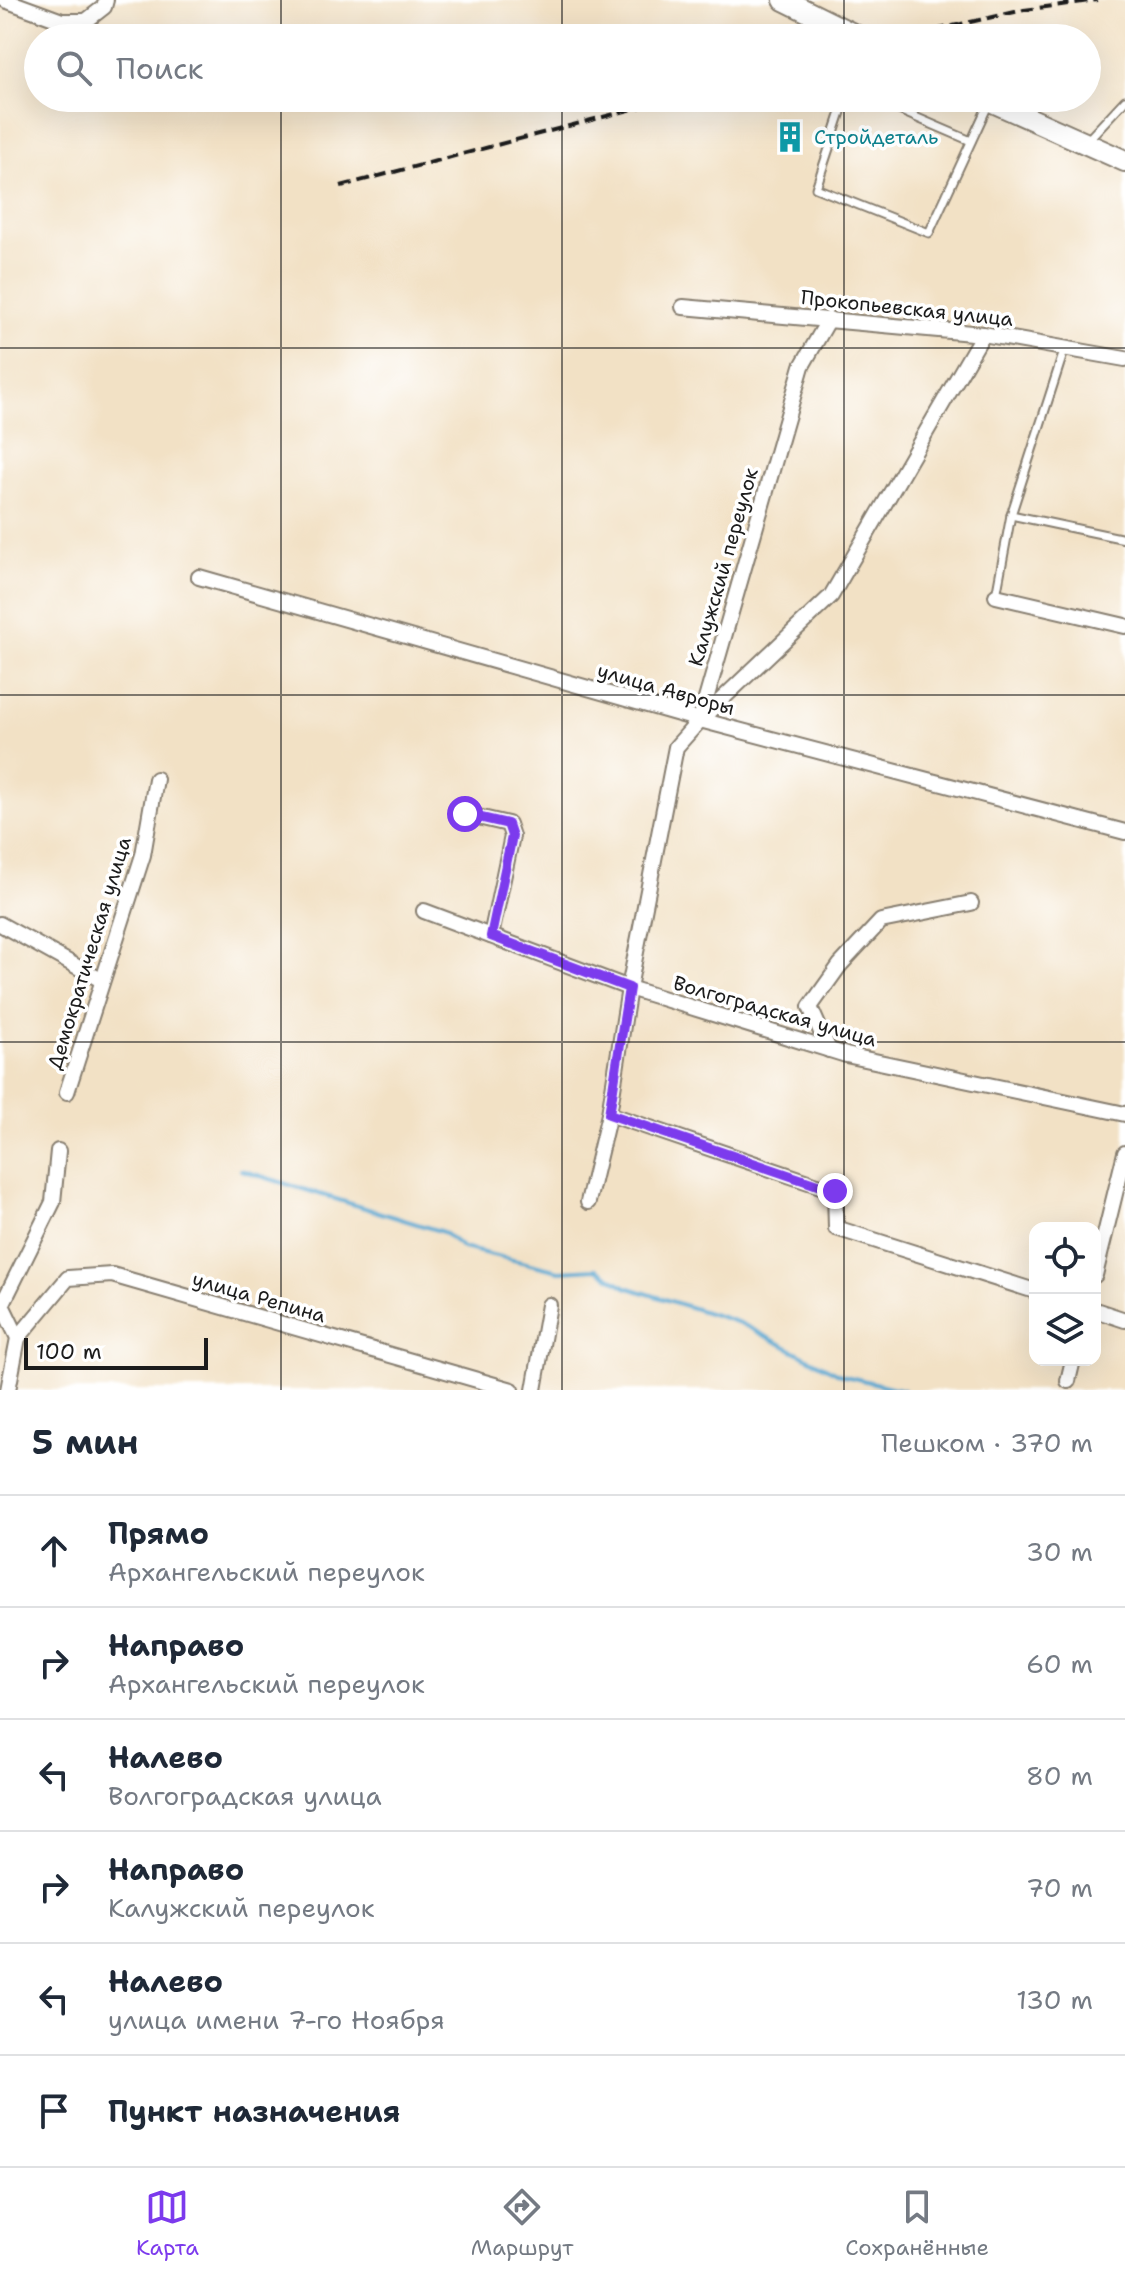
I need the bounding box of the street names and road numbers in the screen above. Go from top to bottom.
street label: Прокопьевская улица [800,284,1015,332]
street label: Калужский переулок [682,464,764,669]
street label: улица Авроры [594,657,738,721]
street label: Демократическая улица [41,833,137,1072]
street label: Волгоградская улица [670,969,880,1053]
street label: улица Репина [189,1266,329,1329]

